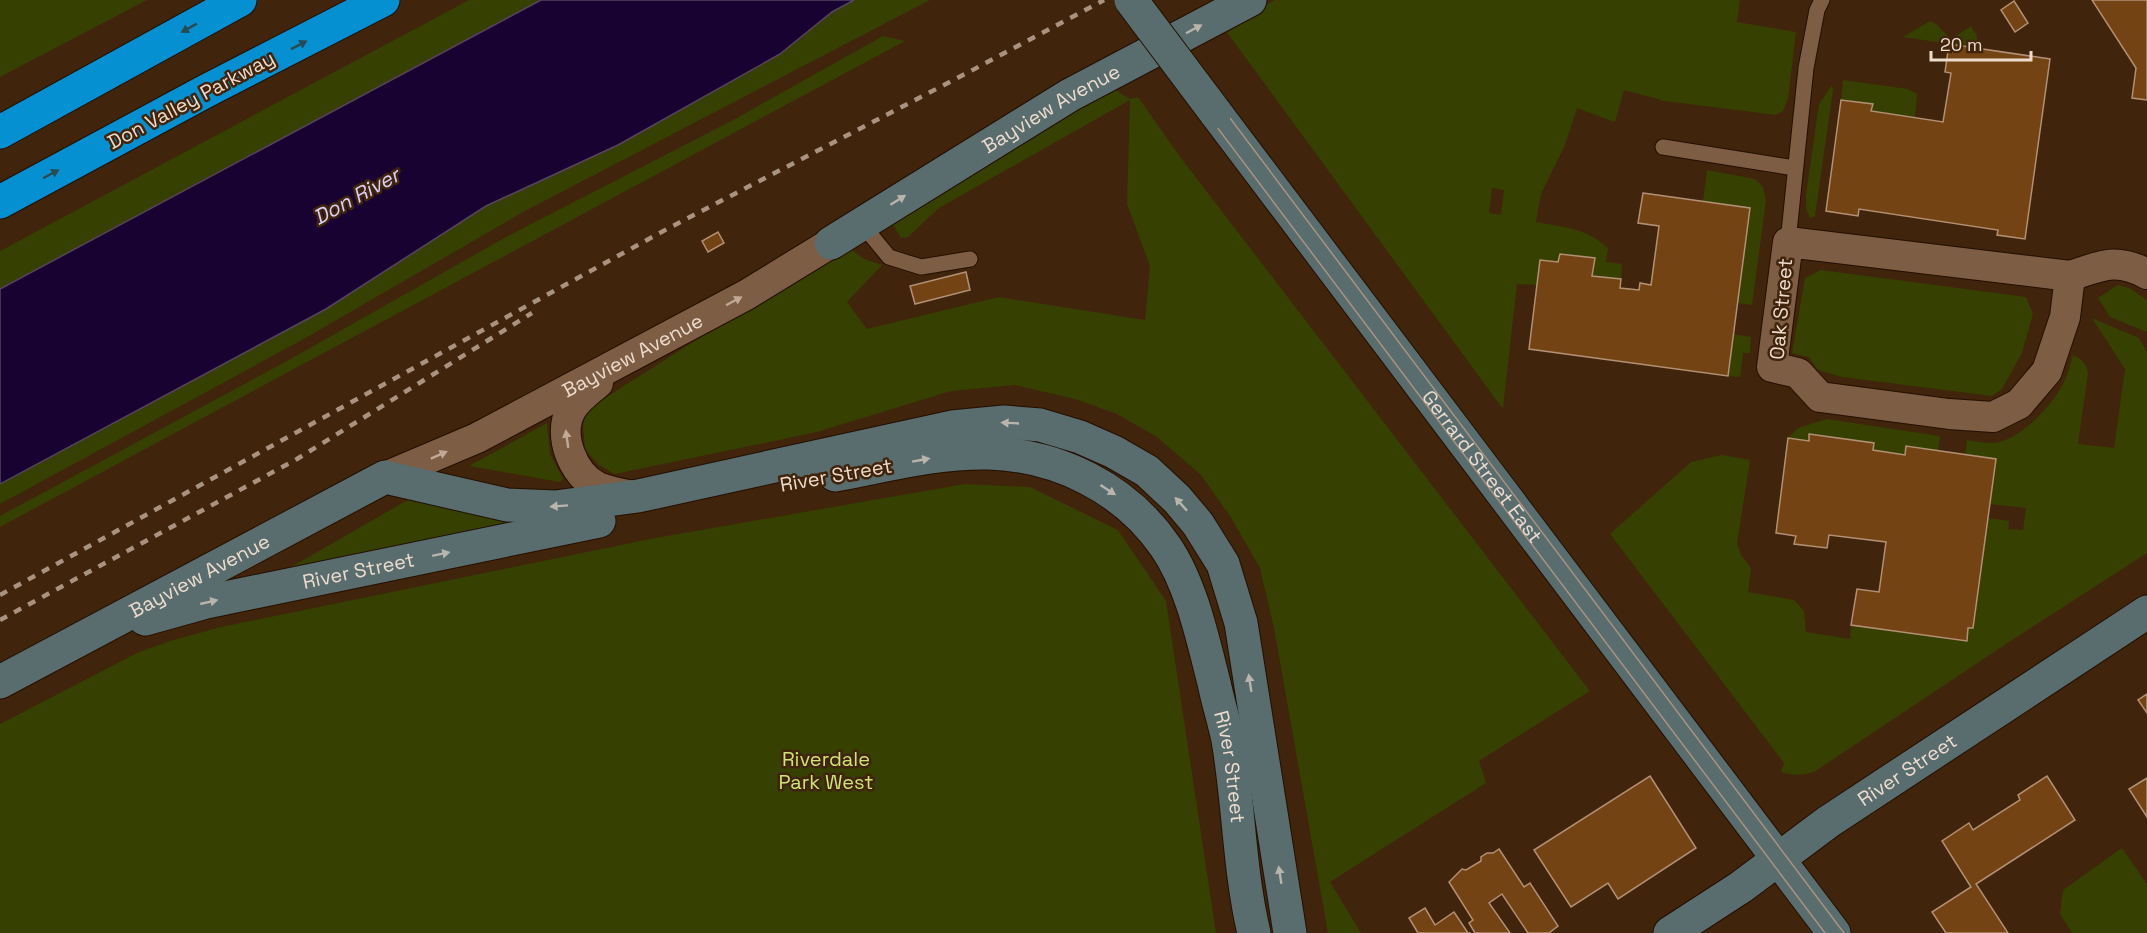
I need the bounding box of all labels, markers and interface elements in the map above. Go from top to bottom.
one-way arrow [180,23,197,33]
one-way arrow [1185,24,1202,34]
scale bar [1931,24,2032,62]
text: 20 m [1940,33,1983,56]
one-way arrow [290,40,307,49]
street label: Don Valley Parkway [103,45,279,155]
street label: Bayview Avenue [977,58,1124,159]
water label: Don River [308,160,406,231]
one-way arrow [43,169,60,179]
one-way arrow [890,195,906,206]
street label: Oak Street [1764,257,1798,361]
one-way arrow [725,297,742,306]
street label: Bayview Avenue [558,307,707,403]
street label: Gerrard Street East [1416,385,1548,548]
one-way arrow [1000,418,1019,427]
one-way arrow [563,429,572,448]
one-way arrow [431,450,448,459]
street label: River Street [778,452,894,498]
one-way arrow [911,455,930,464]
one-way arrow [1100,484,1116,495]
one-way arrow [1174,497,1188,512]
one-way arrow [550,501,569,511]
street label: Bayview Avenue [125,528,274,624]
street label: River Street [300,546,417,595]
one-way arrow [431,549,450,558]
one-way arrow [199,596,218,606]
one-way arrow [1245,673,1254,692]
street label: River Street [1208,708,1251,824]
street label: River Street [1853,728,1962,812]
park label: Riverdale Park West [778,746,874,795]
one-way arrow [1275,866,1284,885]

